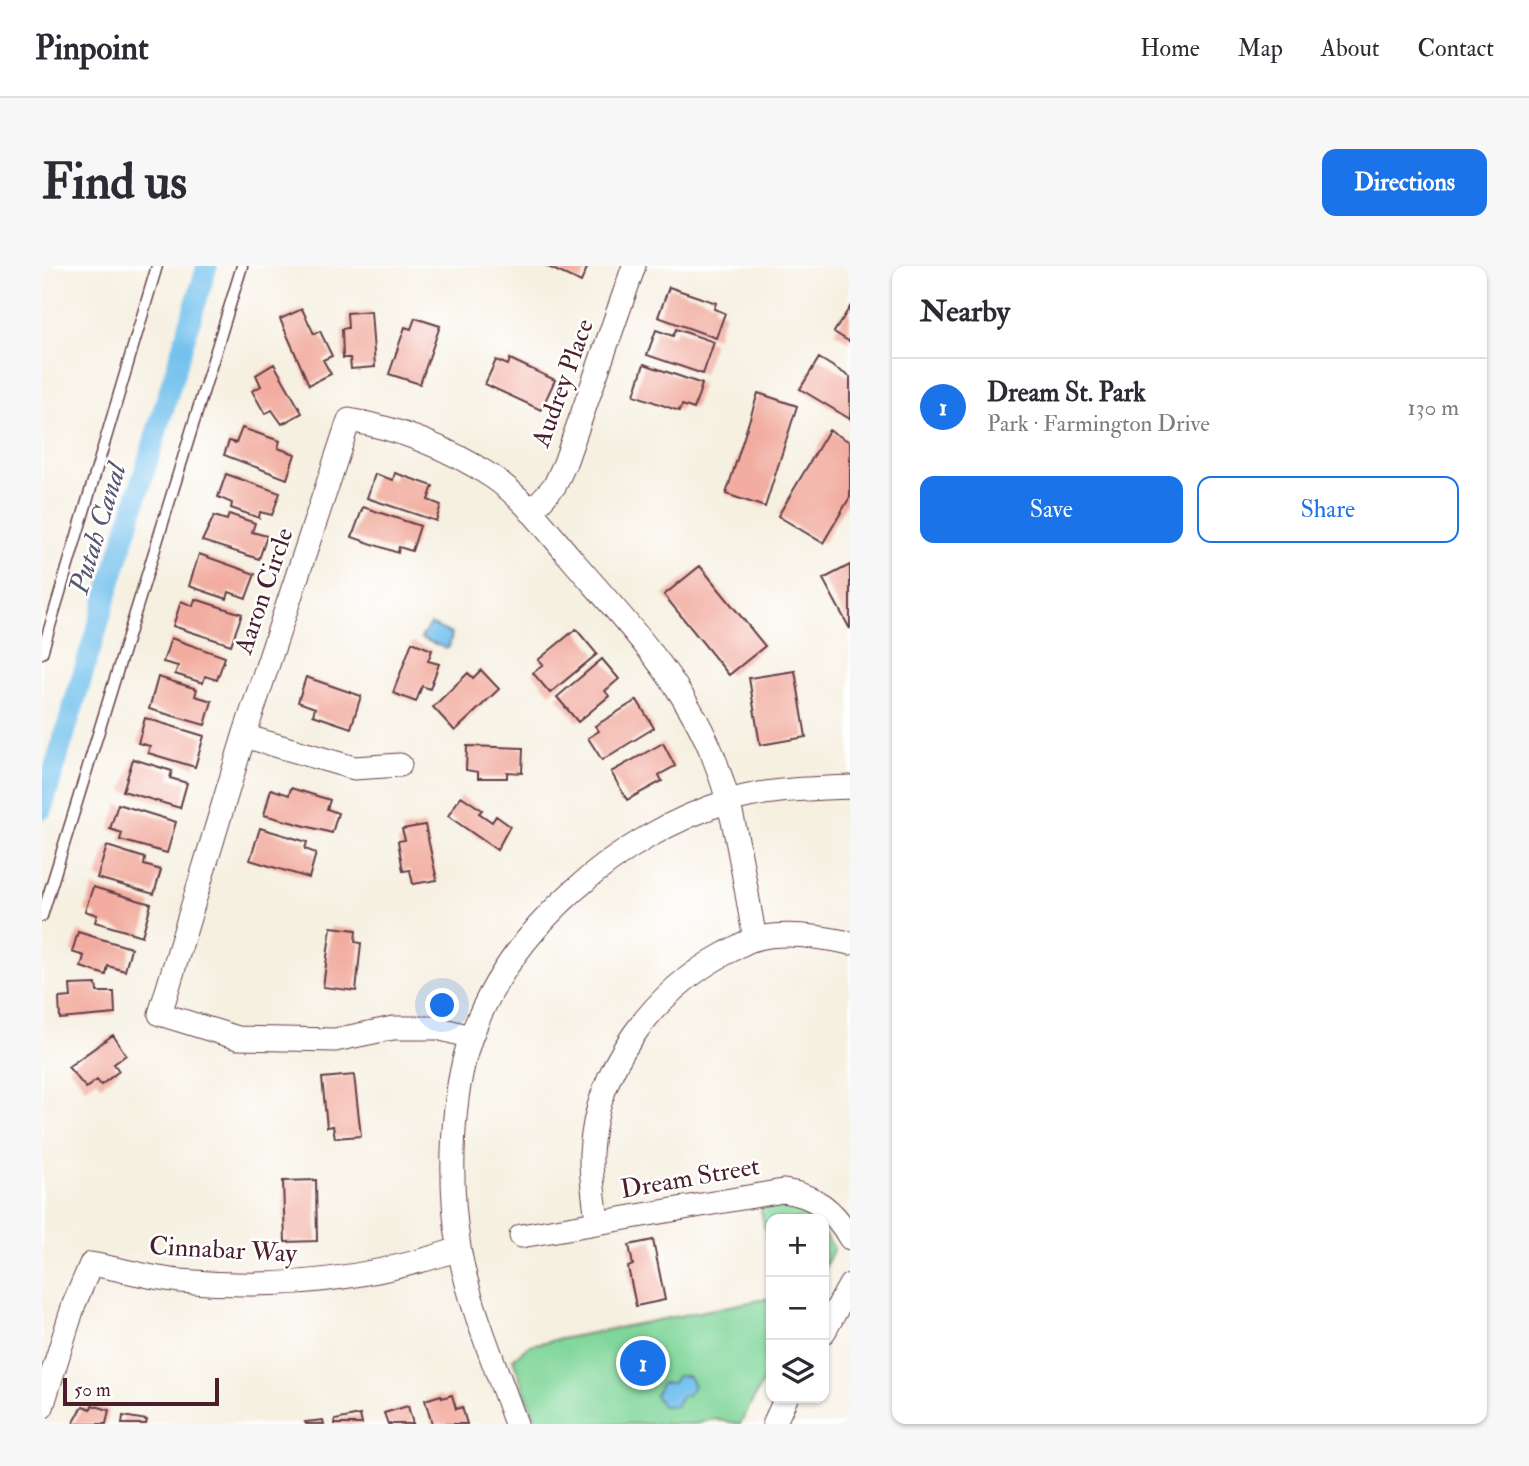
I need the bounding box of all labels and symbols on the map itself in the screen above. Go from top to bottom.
street label: Audrey Place [525,314,601,452]
water label: Putah Canal [61,457,135,600]
street label: Aaron Circle [227,524,301,659]
your location [425,988,459,1022]
street label: Dream Street [618,1150,762,1206]
street label: Cinnabar Way [148,1230,298,1270]
pin: 1 [620,1337,666,1389]
scale bar [63,1375,219,1407]

